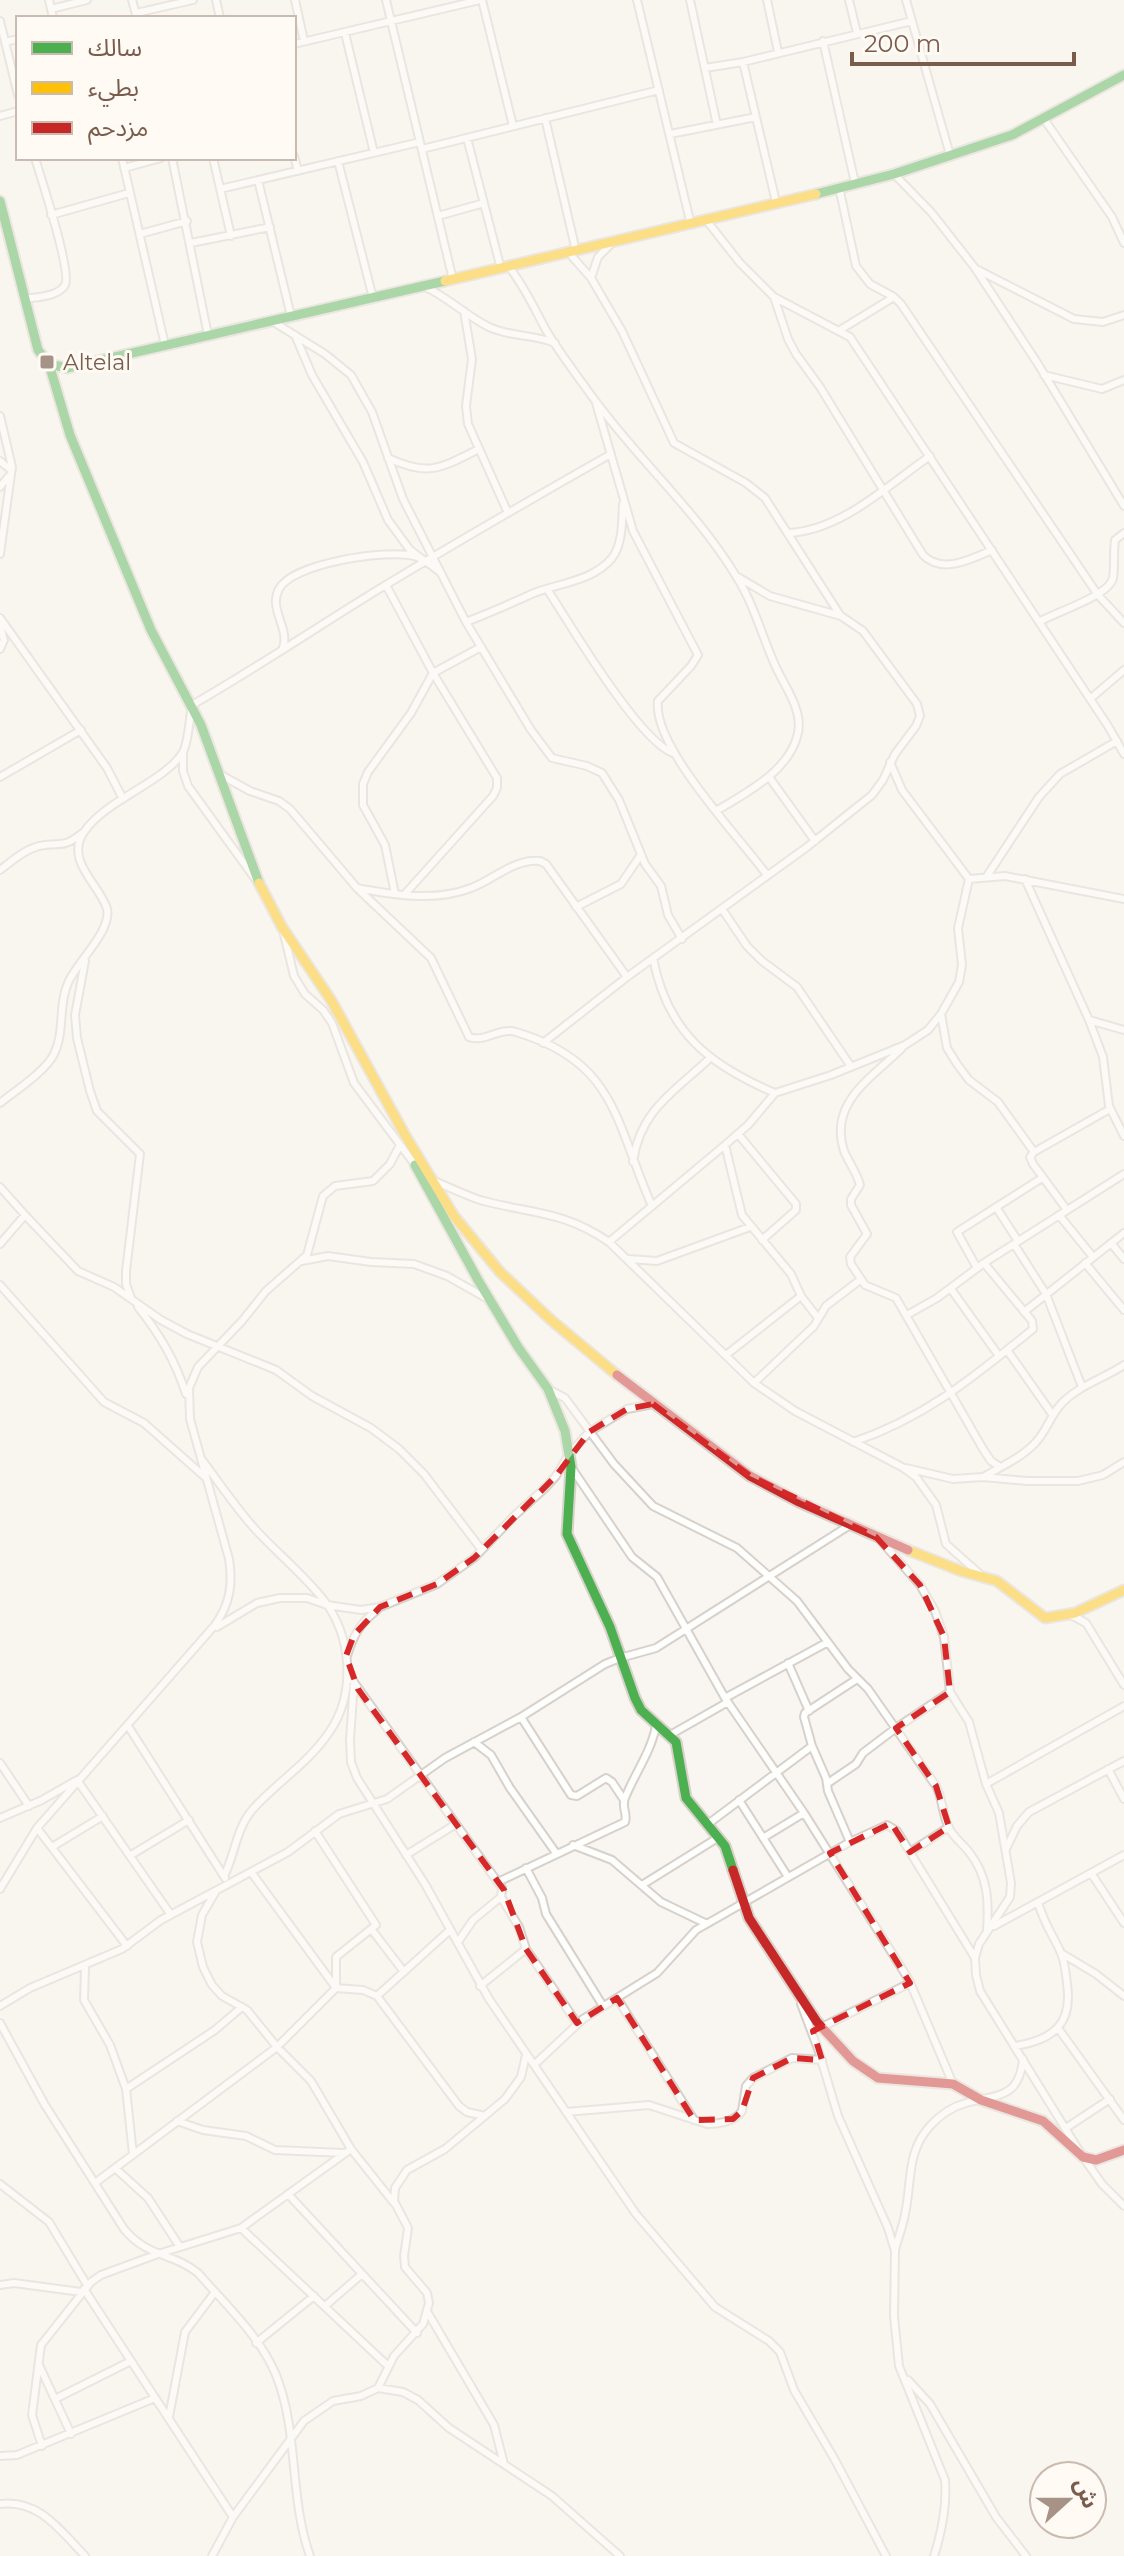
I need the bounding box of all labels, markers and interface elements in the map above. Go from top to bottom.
legend [16,16,296,160]
scale bar [852,16,1074,66]
text: 200 m [864,29,941,58]
text: سالك [88,33,142,62]
text: بطيء [88,73,139,107]
text: مزدحم [88,113,148,145]
place label: Altelal [63,349,131,376]
marker: Altelal [38,353,56,371]
north arrow [1028,2460,1108,2540]
text: ش [1068,2474,1104,2512]

